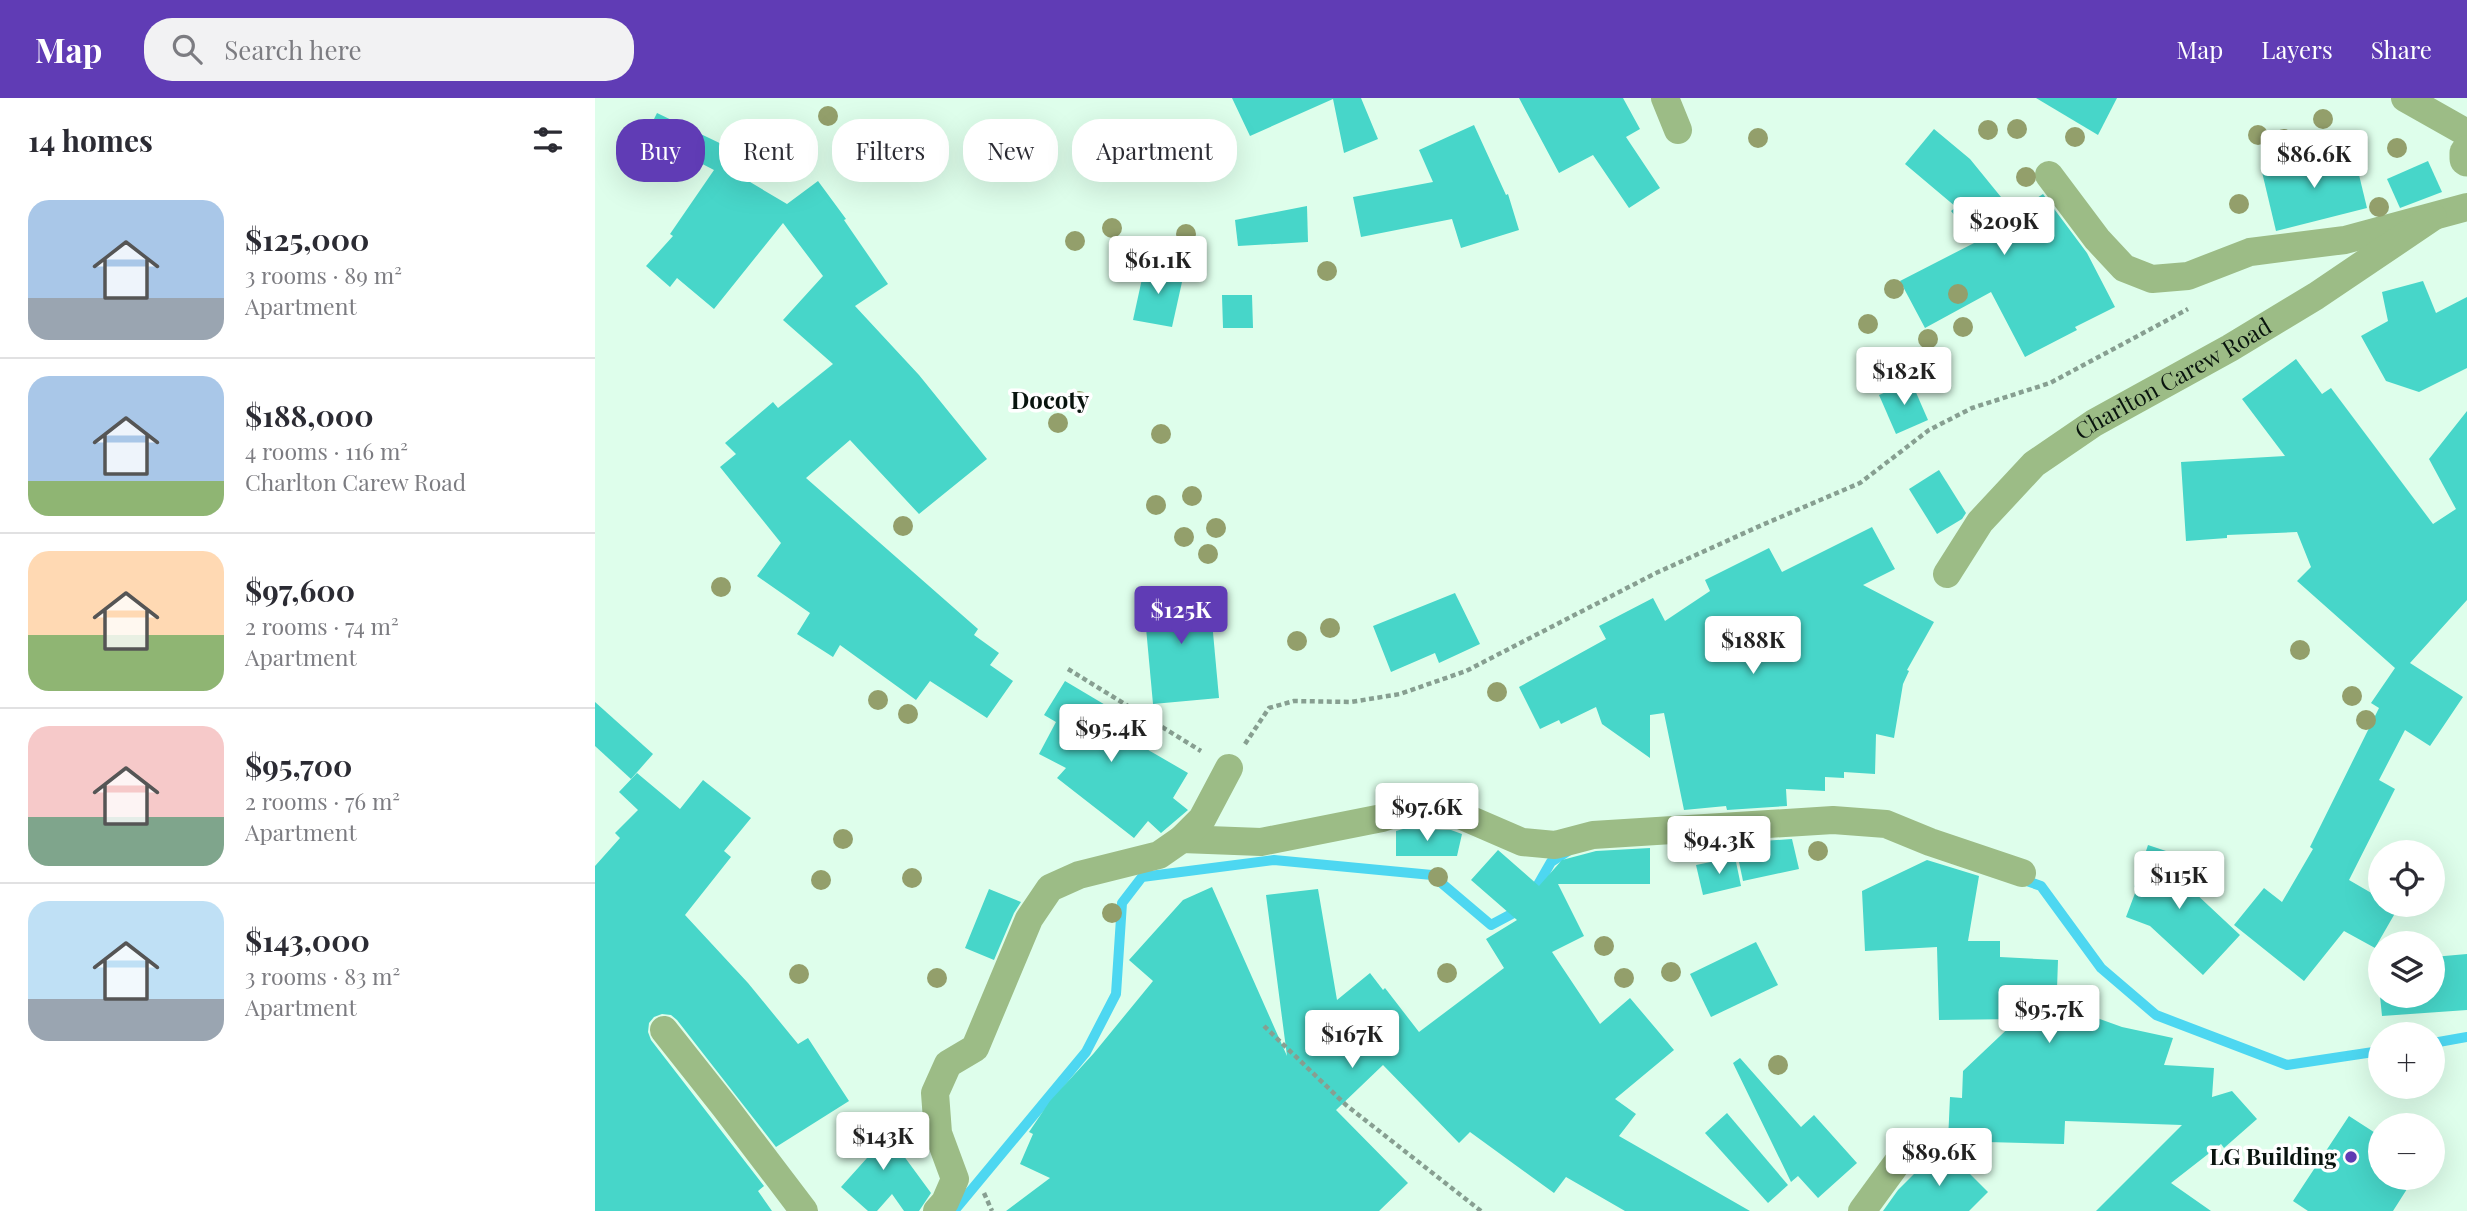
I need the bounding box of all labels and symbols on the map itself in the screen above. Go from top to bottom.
pin: $86.6K [2257,130,2371,190]
pin: $209K [1955,198,2053,257]
pin: $61.1K [1101,236,1215,296]
street label: Charlton Carew Road [2068,310,2276,446]
pin: $182K [1855,348,1953,407]
district label: Docoty [1011,383,1090,415]
pin: $125K [1132,587,1230,646]
pin: $188K [1704,616,1802,676]
pin: $95.4K [1054,704,1168,764]
pin: $97.6K [1370,784,1484,843]
pin: $94.3K [1662,816,1776,876]
pin: $115K [2130,852,2228,911]
pin: $95.7K [1992,986,2106,1045]
pin: $167K [1303,1010,1401,1070]
pin: $143K [834,1112,932,1172]
pin: $89.6K [1882,1128,1996,1188]
place label: LG Building [2209,1140,2337,1171]
marker: LG Building [2343,1149,2359,1165]

